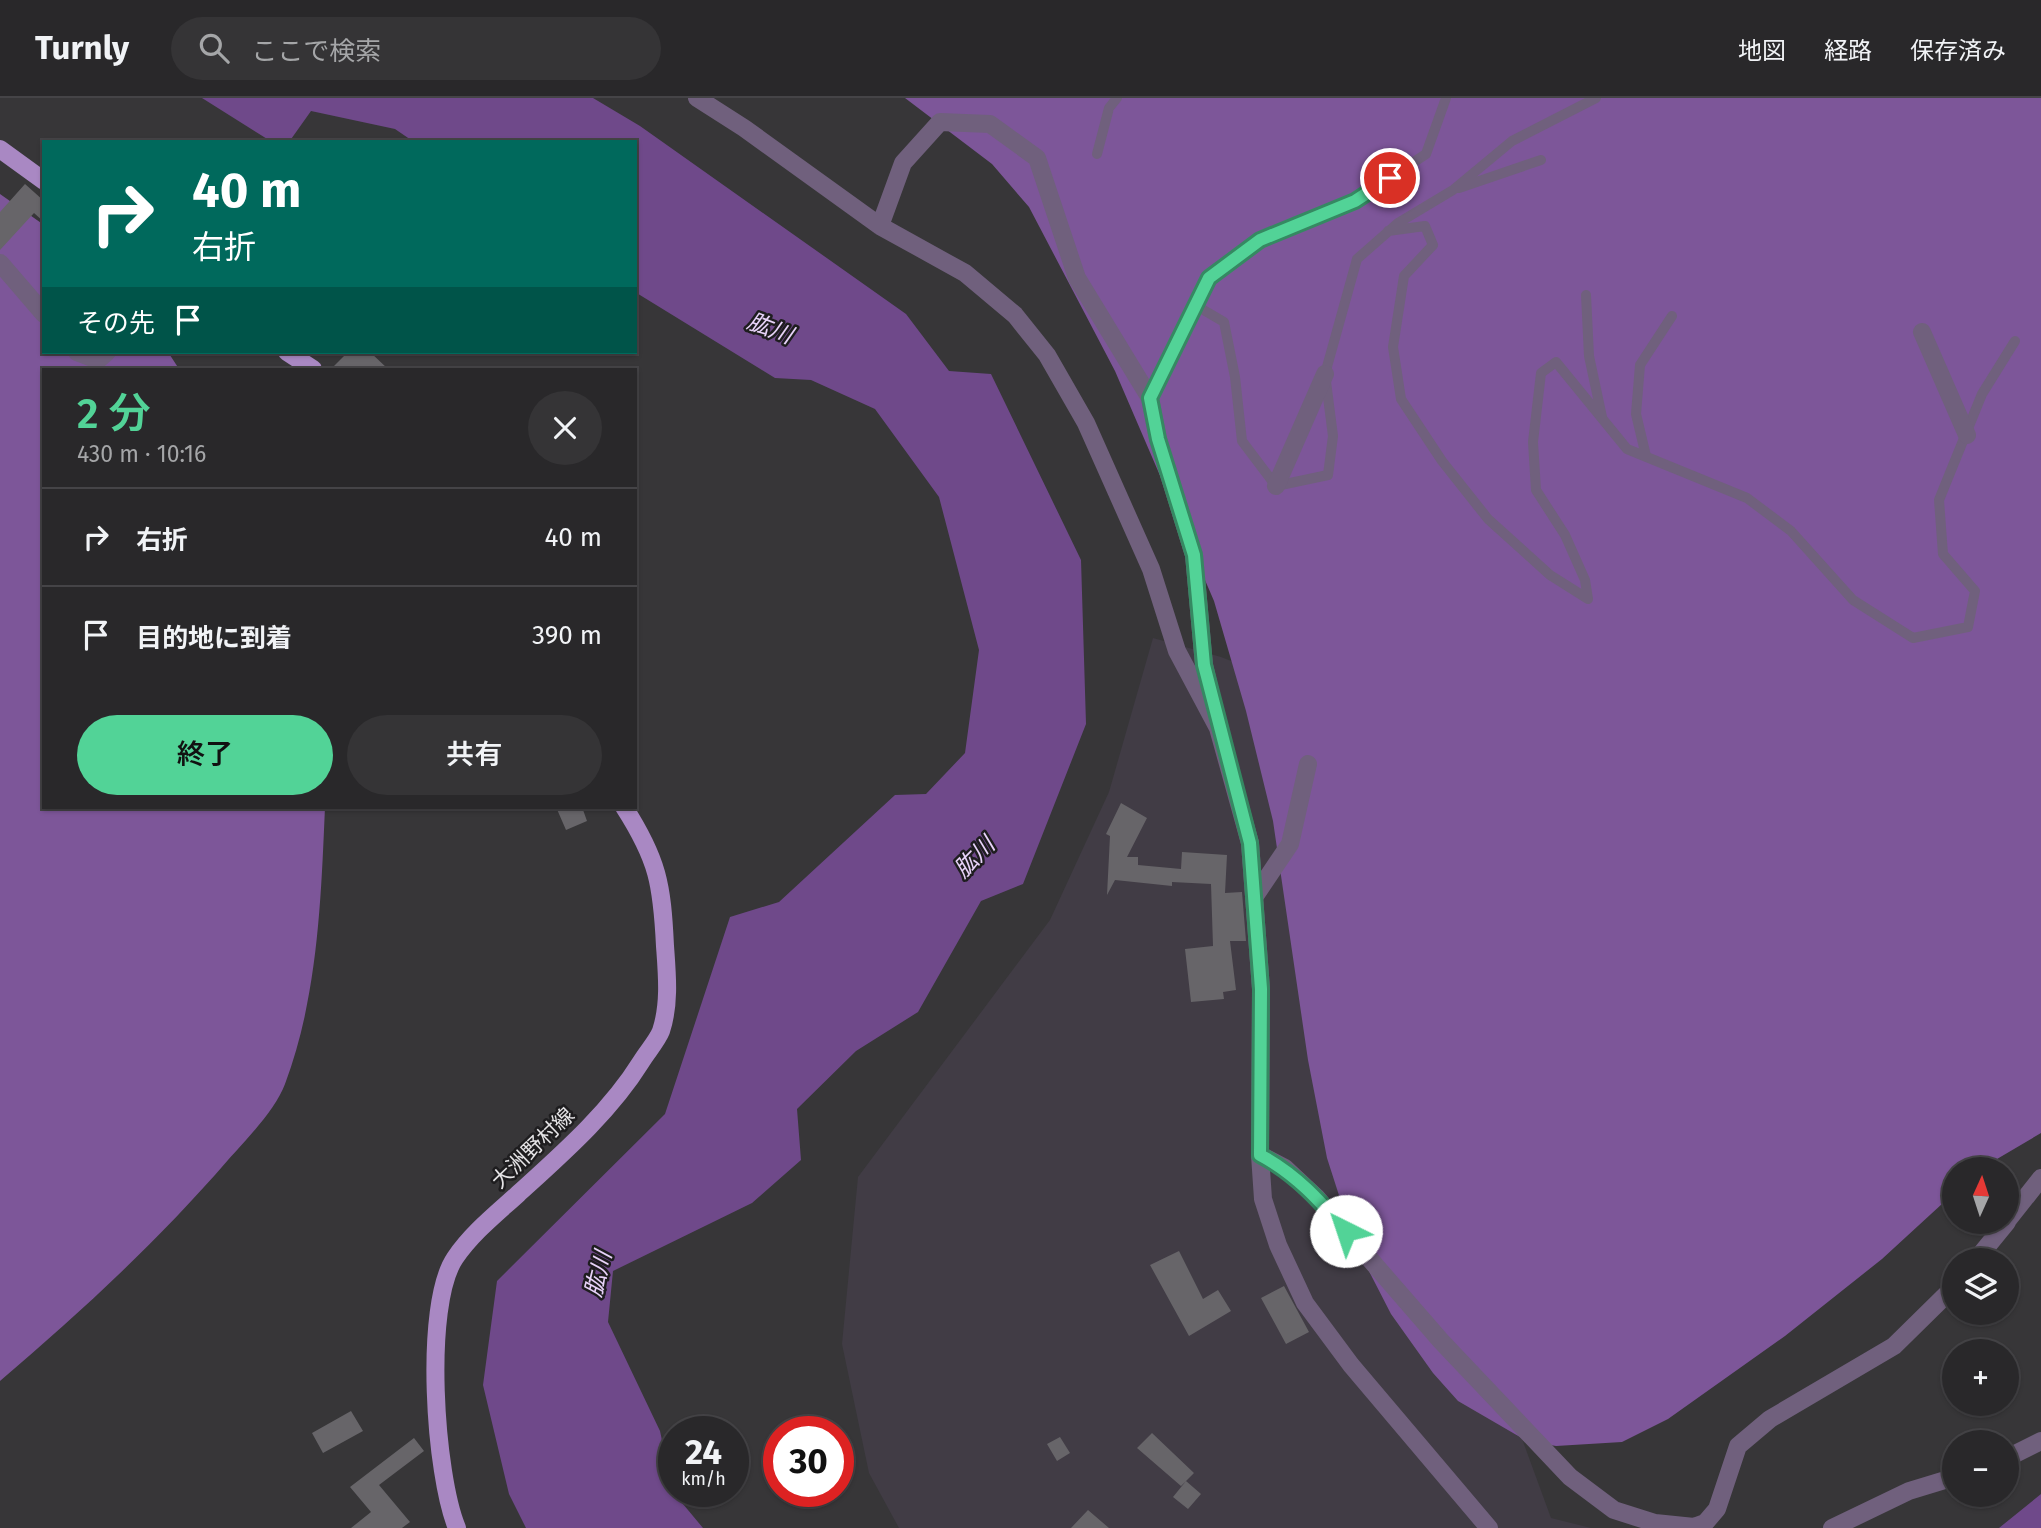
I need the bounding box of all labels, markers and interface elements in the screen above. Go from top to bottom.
search box [171,17,661,80]
text: Turnly [35,28,129,68]
icon: search [195,29,233,67]
text: ここで検索 [251,36,381,67]
text: 地図 [1738,37,1786,65]
text: 経路 [1824,37,1872,65]
text: 保存済み [1910,37,2006,65]
pin [1360,148,1420,208]
icon: arrive [1371,159,1409,197]
text: 40 m [192,161,301,220]
icon: right [77,168,168,259]
text: 右折 [192,228,256,266]
icon: arrive [169,301,207,339]
water label: 肱川 [744,307,799,350]
text: その先 [77,308,155,339]
text: 2 分 [77,389,151,439]
button: close [528,391,602,465]
text: 430 m · 10:16 [77,440,206,468]
icon: right [77,518,115,556]
text: 40 m [544,522,602,553]
text: 右折 [136,525,188,556]
icon: arrive [77,616,115,654]
text: 390 m [532,620,602,651]
text: 目的地に到着 [136,623,292,654]
button: 終了 [77,715,333,795]
button: 共有 [347,715,602,795]
water label: 肱川 [948,829,1002,883]
street label: 大洲野村線 [486,1102,580,1194]
north arrow [1942,1157,2020,1234]
map controls [1942,1157,2019,1507]
position arrow [1309,1194,1383,1268]
water label: 肱川 [579,1245,618,1300]
button: layers [1942,1248,2019,1325]
button: + [1942,1339,2019,1416]
speed limit sign: 30 [763,1416,854,1507]
button: − [1942,1430,2019,1507]
text: 24 [685,1431,722,1473]
text: km/h [681,1468,726,1490]

